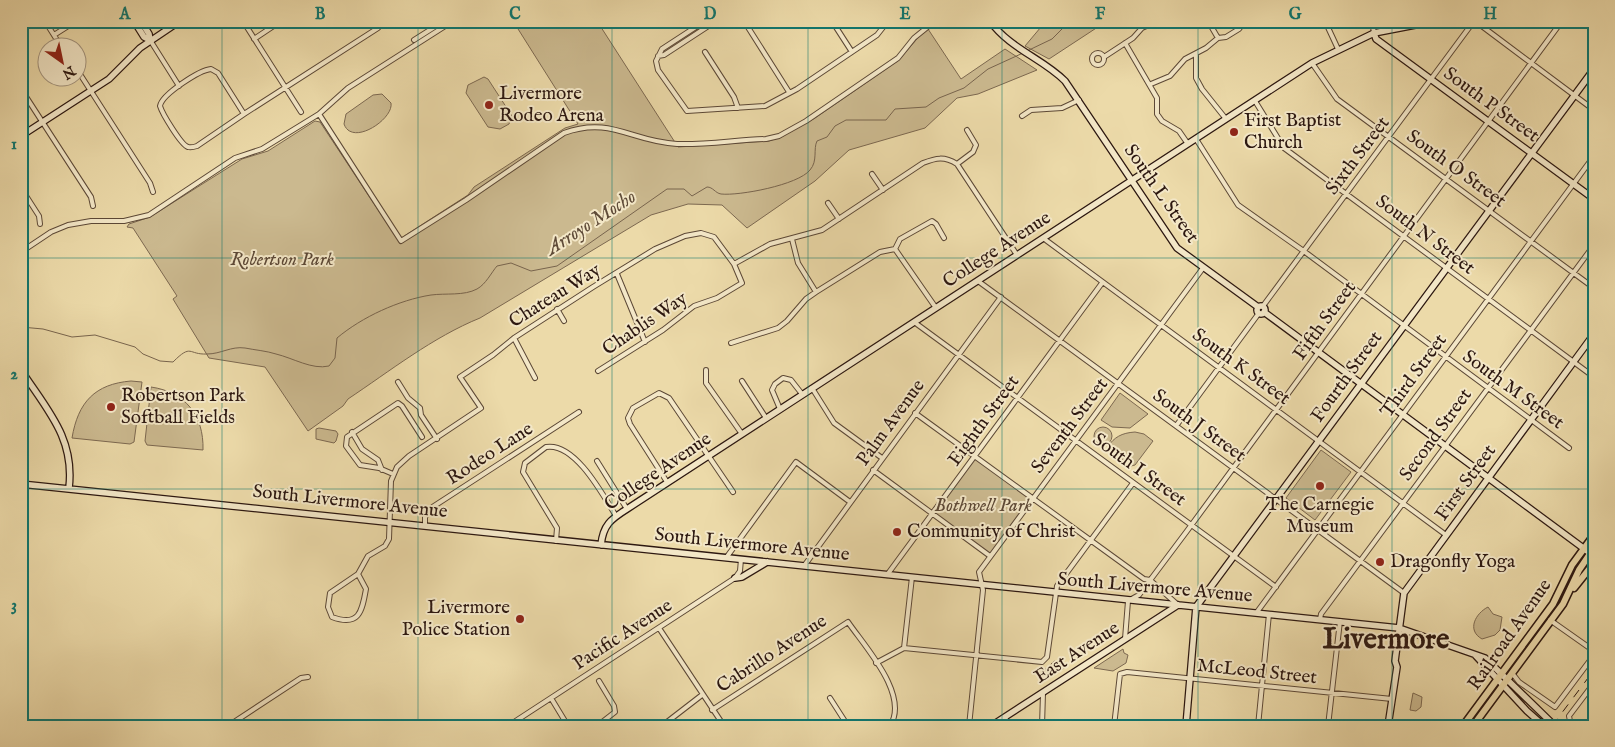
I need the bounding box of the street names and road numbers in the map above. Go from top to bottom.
street label: South P Street [1438,62,1544,148]
street label: Sixth Street [1321,112,1396,200]
street label: South O Street [1401,125,1511,214]
street label: South L Street [1118,140,1204,249]
street label: South N Street [1371,190,1480,280]
street label: College Avenue [938,206,1056,294]
street label: Chateau Way [505,258,606,334]
street label: Fifth Street [1288,276,1362,365]
street label: Chablis Way [598,286,693,361]
street label: South K Street [1187,323,1295,411]
street label: Fourth Street [1306,326,1388,427]
street label: Third Street [1376,329,1453,423]
street label: South M Street [1458,345,1569,435]
street label: Eighth Street [943,370,1025,471]
street label: Seventh Street [1026,373,1114,479]
street label: Palm Avenue [852,375,931,471]
street label: South J Street [1148,384,1251,468]
street label: Second Street [1394,384,1478,486]
street label: Rodeo Lane [442,417,538,491]
street label: College Avenue [600,427,716,517]
street label: South I Street [1087,428,1191,512]
street label: First Street [1430,440,1502,526]
street label: South Livermore Avenue [251,480,449,524]
street label: South Livermore Avenue [653,523,851,567]
street label: South Livermore Avenue [1056,568,1254,609]
street label: Railroad Avenue [1463,574,1557,695]
street label: Pacific Avenue [569,594,677,676]
street label: Cabrillo Avenue [712,609,832,699]
street label: East Avenue [1030,616,1124,689]
street label: McLeod Street [1196,654,1318,690]

